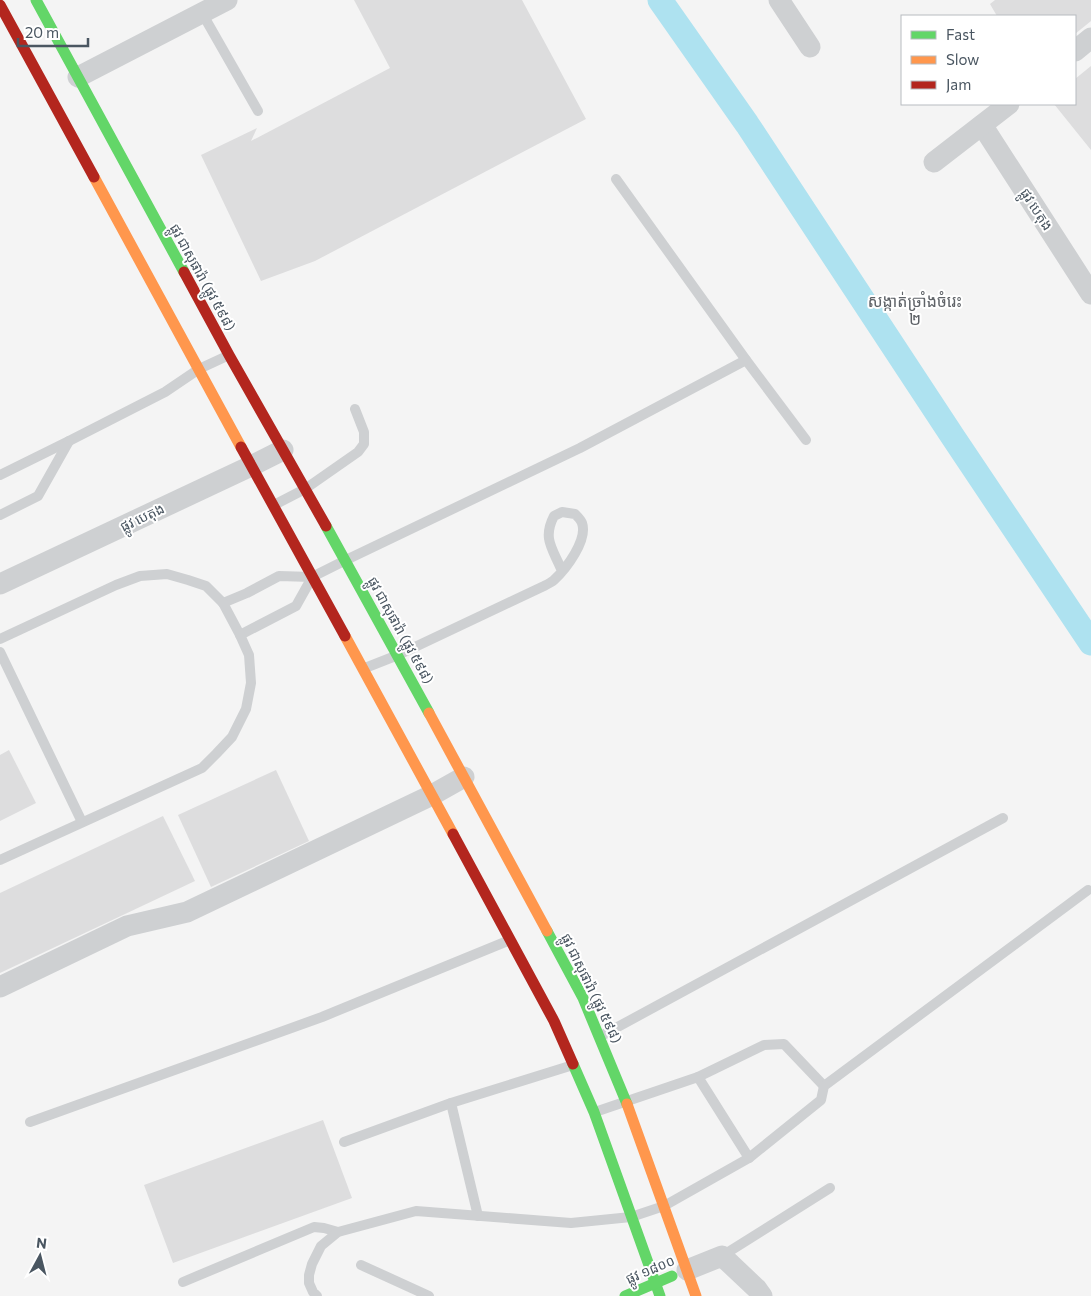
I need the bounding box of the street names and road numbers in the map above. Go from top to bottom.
street label: ផ្លូវ បេតុង [1014,185,1057,236]
street label: ផ្លូវ ជាសុផារ៉ា (ផ្លូវ ៥៩៨) [163,220,239,336]
street label: ផ្លូវ បេតុង [117,499,169,538]
street label: ផ្លូវ ជាសុផារ៉ា (ផ្លូវ ៥៩៨) [361,573,437,689]
street label: ផ្លូវ ជាសុផារ៉ា (ផ្លូវ ៥៩៨) [554,930,626,1047]
street label: ផ្លូវ ១៨០០ [623,1251,679,1291]

